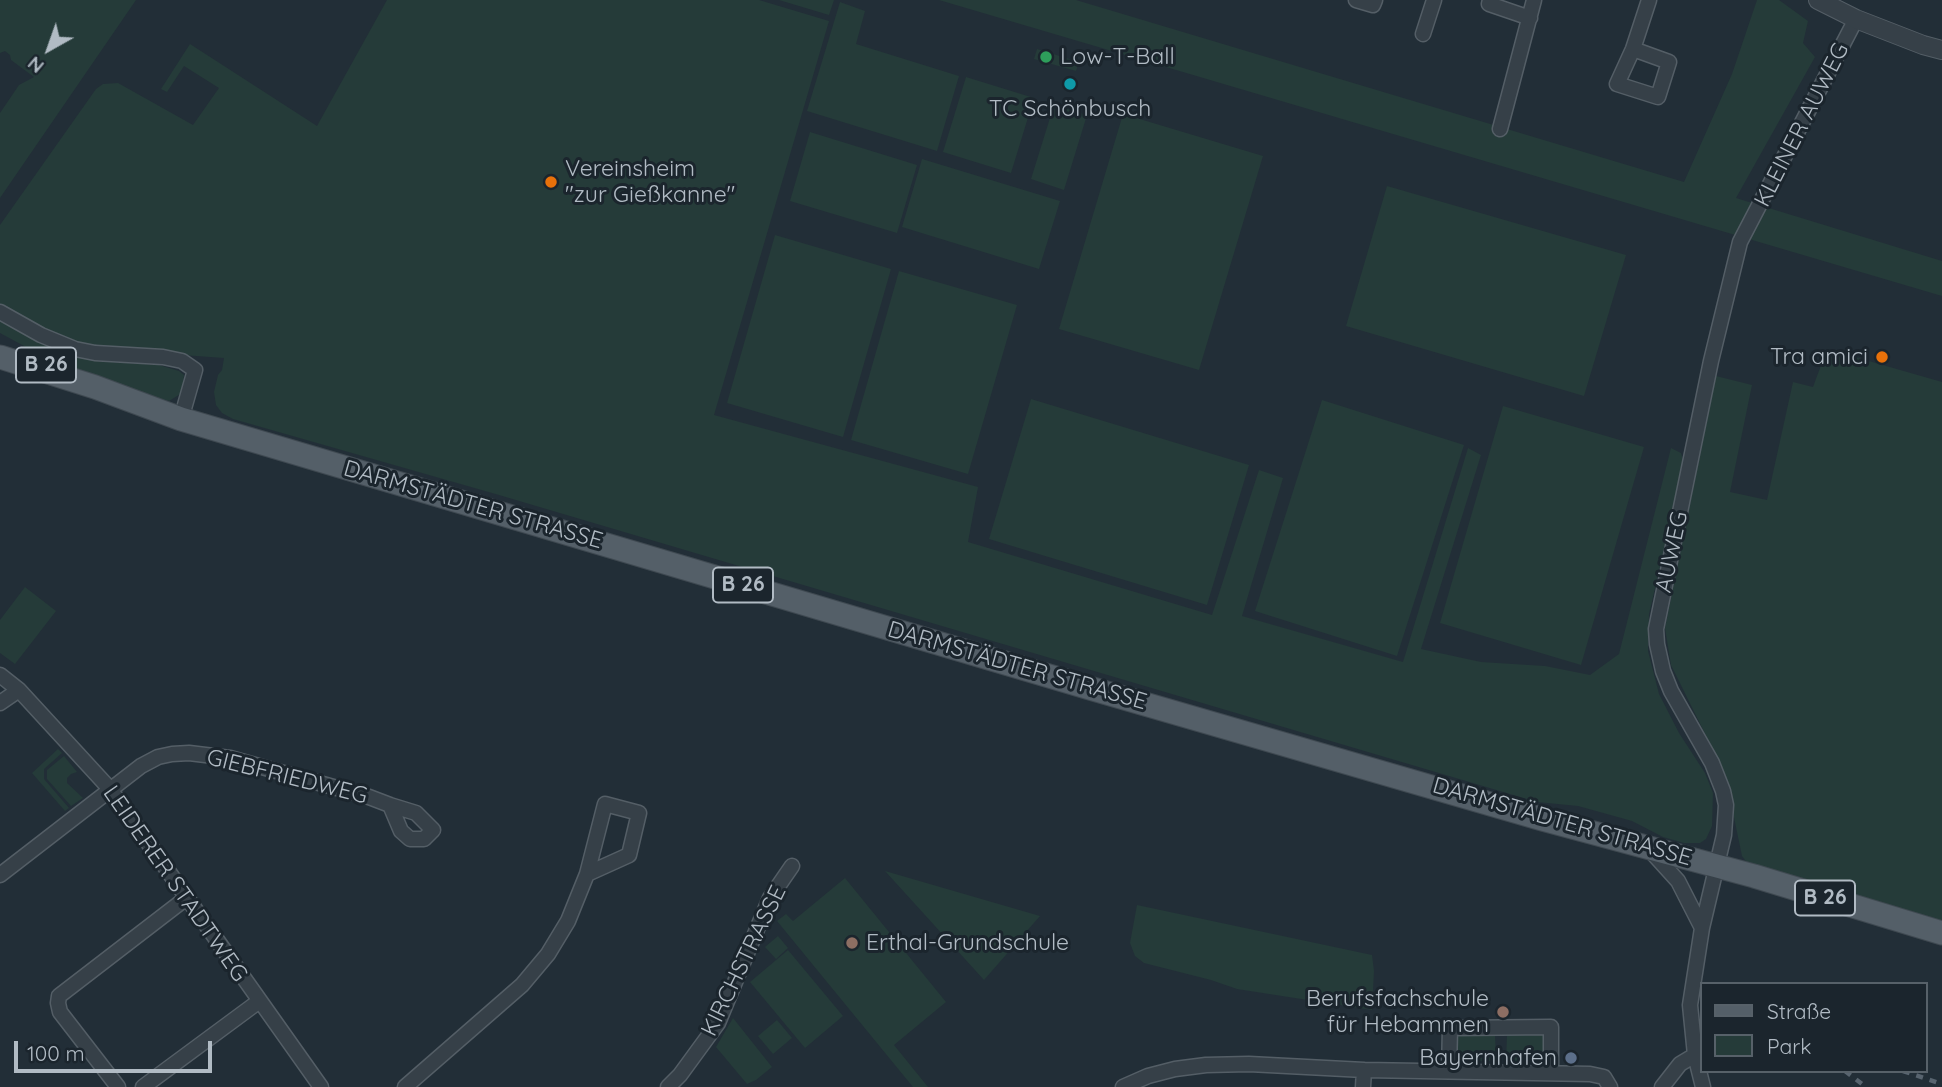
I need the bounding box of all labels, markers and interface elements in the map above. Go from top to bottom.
north arrow [14,14,84,84]
street label: KLEINER AUWEG [1749,38,1855,212]
place label: Low-T-Ball [1060,43,1175,71]
marker: Low-T-Ball [1038,49,1054,65]
text: N [22,51,49,79]
marker: TC Schönbusch [1062,76,1078,92]
place label: TC Schönbusch [989,95,1151,123]
place label: Vereinsheim "zur Gießkanne" [565,155,735,209]
marker: Vereinsheim "zur Gießkanne" [543,174,559,190]
place label: Tra amici [1770,343,1868,371]
road number: B 26 [16,348,76,382]
marker: Tra amici [1874,349,1890,365]
street label: DARMSTÄDTER STRASSE [340,455,606,555]
street label: AUWEG [1650,509,1694,595]
road number: B 26 [713,568,773,602]
street label: DARMSTÄDTER STRASSE [884,616,1150,716]
street label: GIEBFRIEDWEG [204,744,370,810]
street label: DARMSTÄDTER STRASSE [1429,772,1695,872]
street label: LEIDERER STADTWEG [97,781,253,987]
road number: B 26 [1795,880,1855,916]
street label: KIRCHSTRASSE [696,881,792,1041]
place label: Erthal-Grundschule [866,929,1069,957]
marker: Erthal-Grundschule [844,935,860,951]
legend [1700,982,1928,1073]
place label: Berufsfachschule für Hebammen [1306,985,1489,1039]
text: Straße [1767,998,1831,1024]
marker: Berufsfachschule für Hebammen [1495,1004,1511,1020]
scale bar [18,1028,215,1072]
text: Park [1767,1033,1811,1059]
text: 100 m [27,1040,85,1066]
place label: Bayernhafen [1419,1044,1557,1072]
marker: Bayernhafen [1563,1050,1579,1066]

